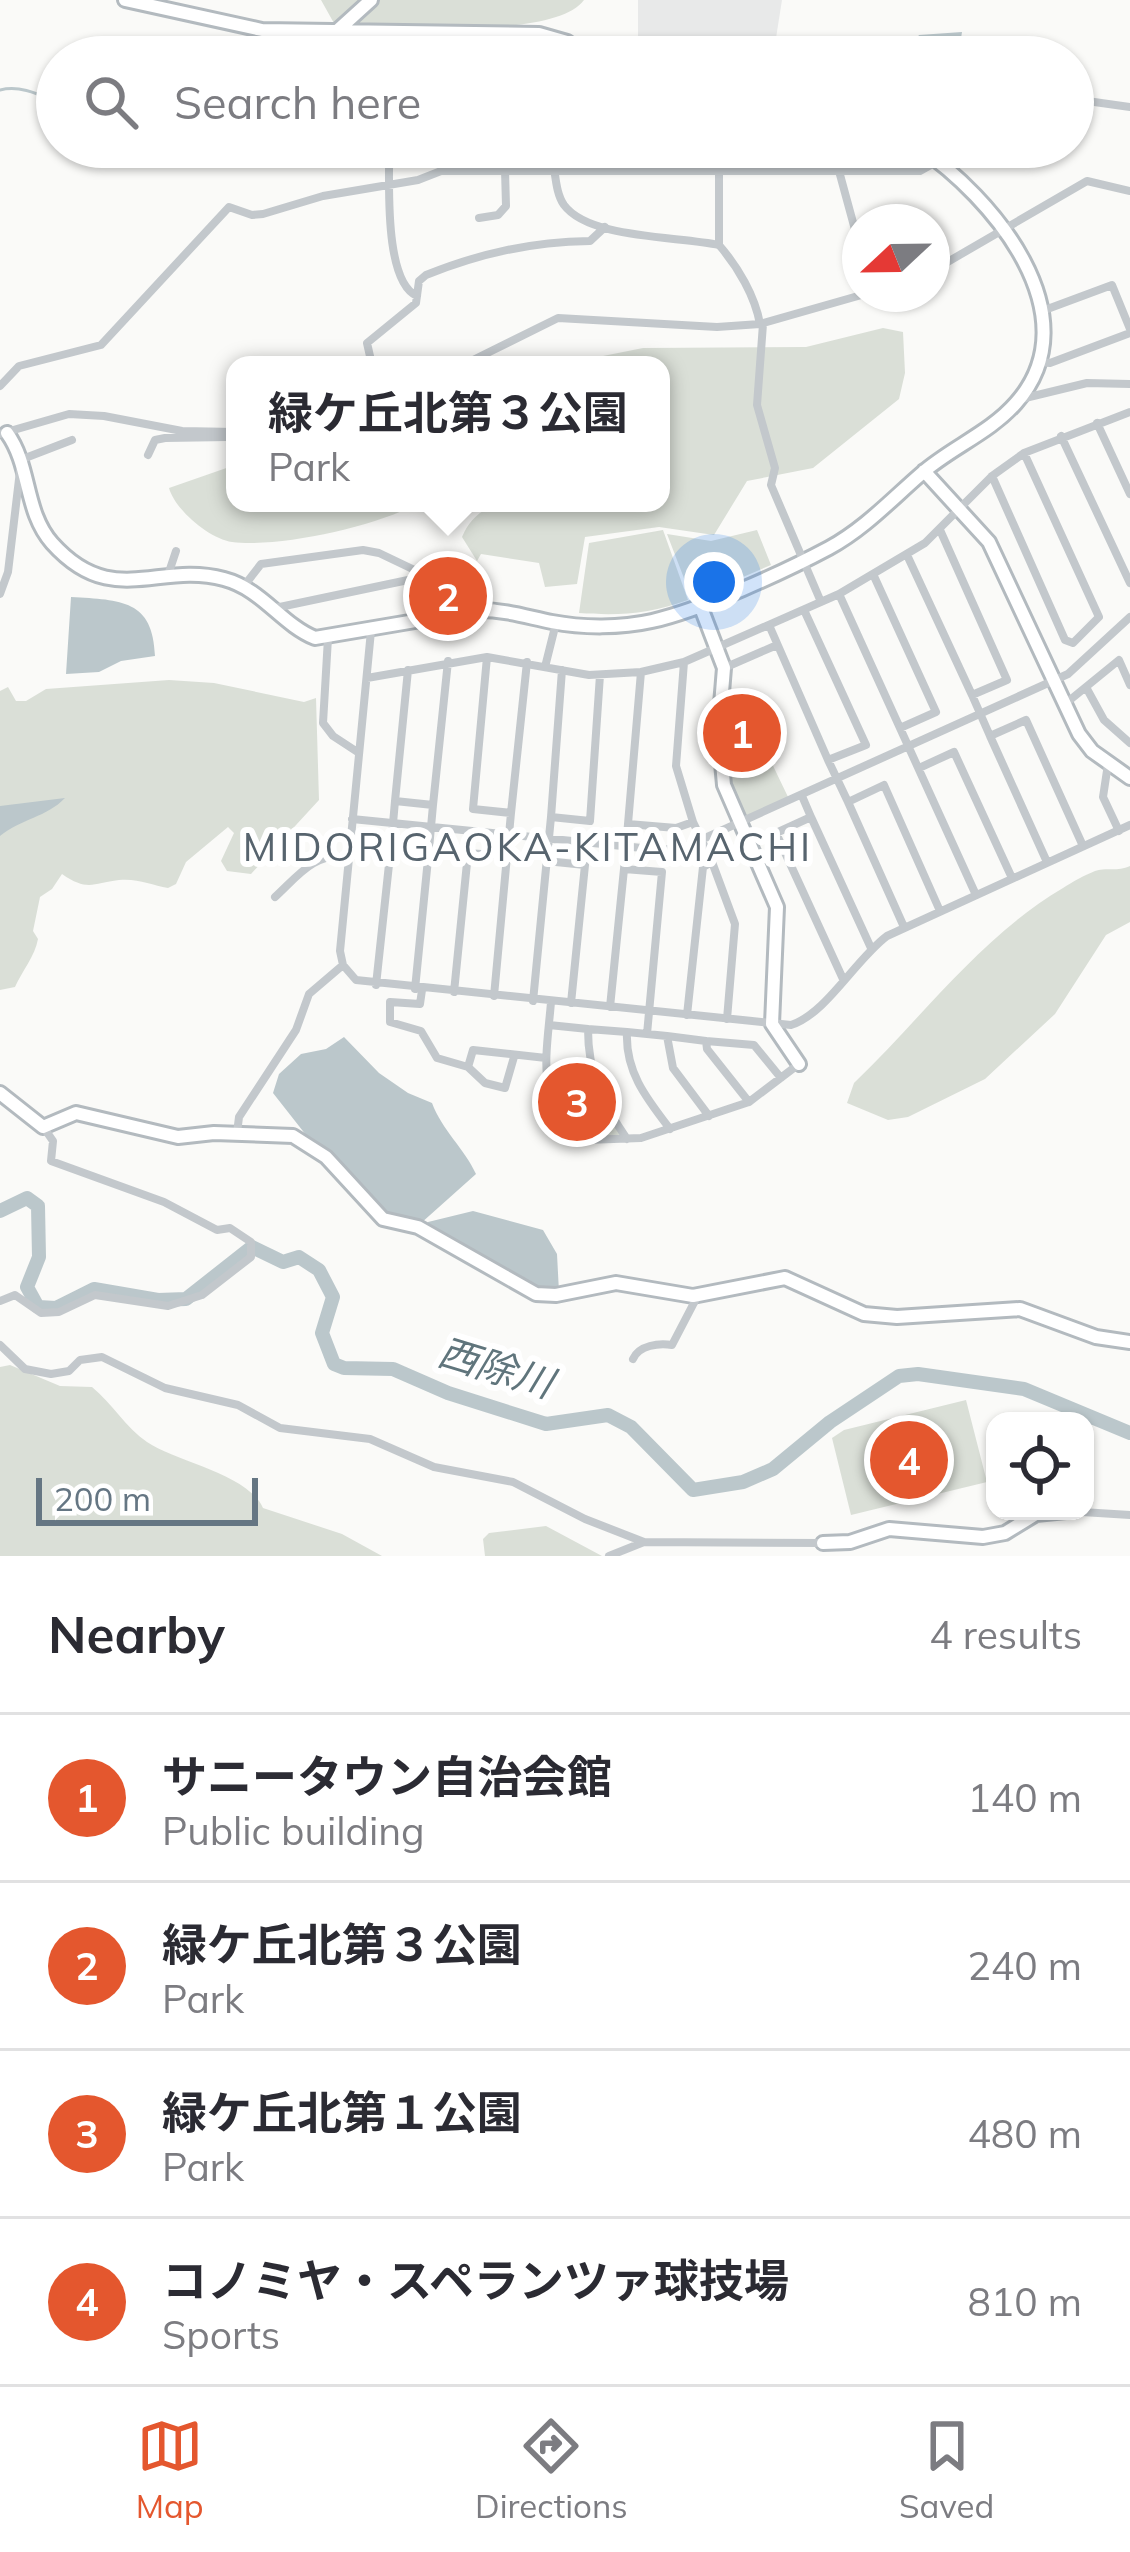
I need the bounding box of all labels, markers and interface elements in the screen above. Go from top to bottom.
search box [36,36,1094,168]
icon: search [78,69,144,135]
text: Search here [174,74,421,130]
north arrow [842,204,950,312]
popup [226,356,670,512]
text: 緑ケ丘北第３公園 [268,384,628,440]
text: Park [268,442,350,491]
pin: 2 [409,551,487,641]
your location [684,552,744,612]
pin: 1 [703,688,781,778]
district label: MIDORIGAOKA-KITAMACHI [243,822,813,871]
pin: 3 [538,1057,616,1147]
water label: 西除川 [433,1326,563,1409]
map controls [986,1412,1094,1520]
button: locate [986,1412,1094,1520]
pin: 4 [870,1415,948,1505]
scale bar [36,1472,258,1525]
text: 200 m [54,1478,151,1519]
text: Nearby [48,1602,225,1666]
text: 4 results [929,1610,1082,1659]
text: サニータウン自治会館 [162,1748,612,1804]
text: 1 [75,1773,99,1822]
text: 140 m [967,1773,1082,1822]
text: Public building [162,1806,425,1855]
text: 緑ケ丘北第３公園 [162,1916,522,1972]
text: 2 [75,1941,99,1990]
text: 240 m [967,1941,1082,1990]
text: Park [162,1974,244,2023]
text: 緑ケ丘北第１公園 [162,2084,522,2140]
text: 3 [75,2109,99,2158]
text: 480 m [967,2109,1082,2158]
text: Park [162,2142,244,2191]
text: コノミヤ・スペランツァ球技場 [162,2252,789,2308]
text: 4 [75,2277,99,2326]
text: 810 m [967,2277,1082,2326]
text: Sports [162,2310,280,2359]
tab: Map [136,2413,204,2526]
tab: Directions [475,2413,628,2526]
tab: Saved [899,2413,994,2526]

